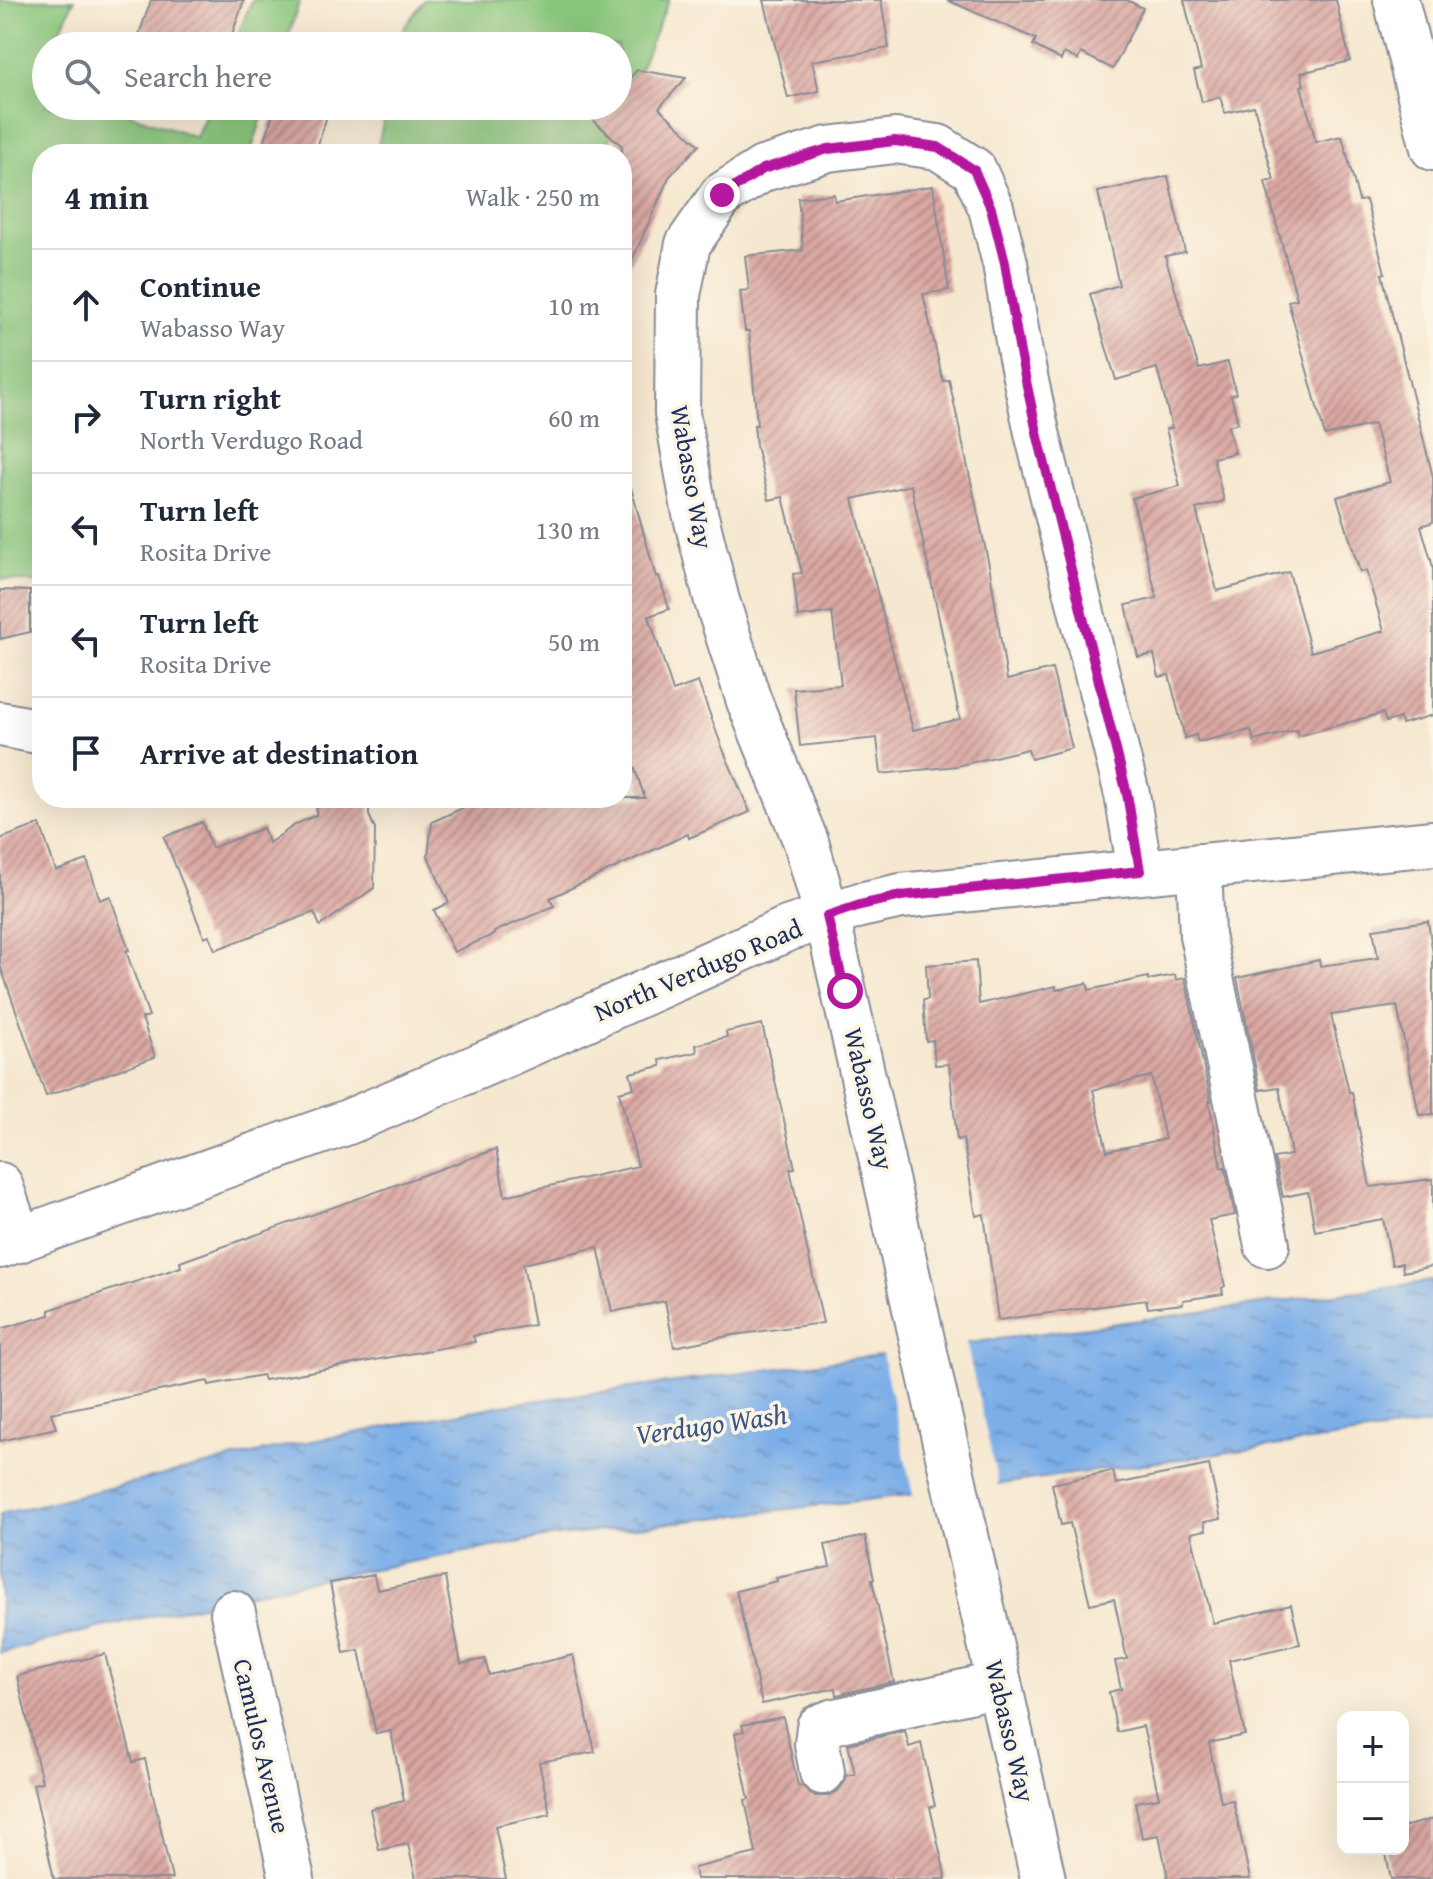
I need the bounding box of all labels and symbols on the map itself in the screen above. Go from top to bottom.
route end [704,177,740,213]
street label: Wabasso Way [661,402,724,552]
street label: North Verdugo Road [588,908,808,1031]
route start [827,973,863,1009]
street label: Wabasso Way [834,1024,905,1174]
water label: Verdugo Wash [632,1393,789,1454]
street label: Camulos Avenue [223,1655,302,1837]
street label: Wabasso Way [975,1656,1046,1806]

